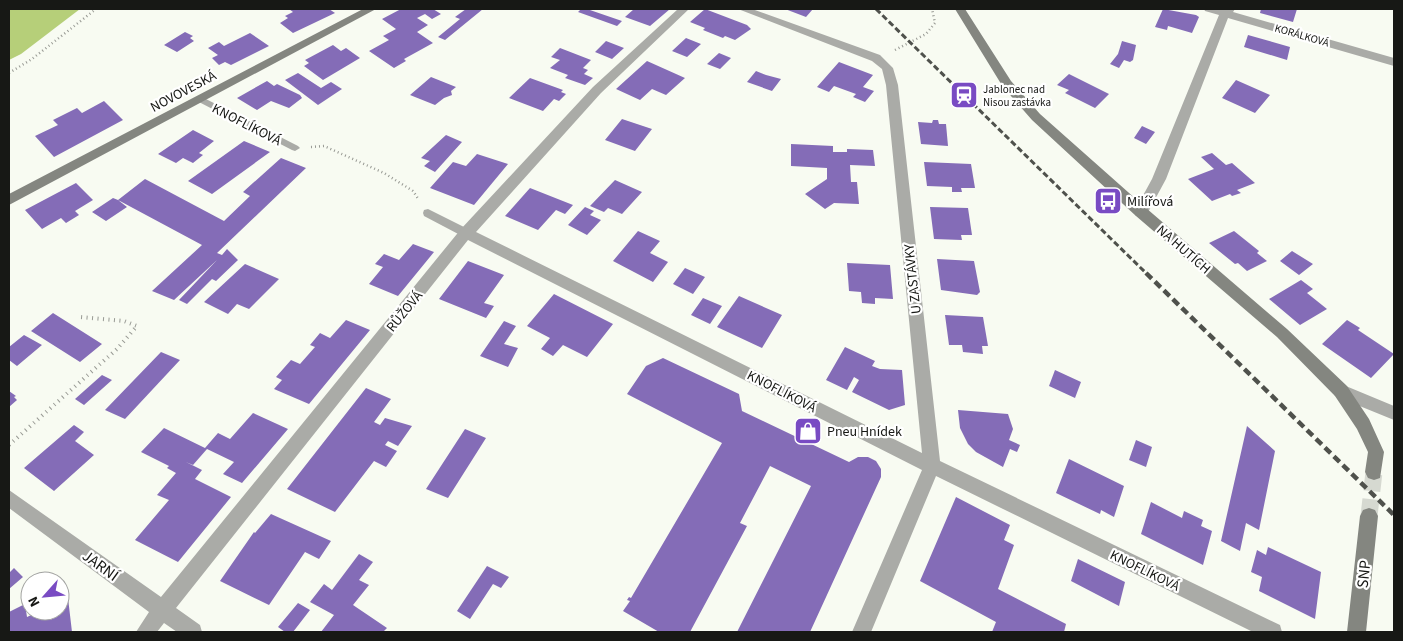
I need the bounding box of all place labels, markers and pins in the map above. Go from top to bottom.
station icon: Jablonec nad Nisou zastávka [949,80,979,110]
place label: Jablonec nad Nisou zastávka [983,82,1051,110]
bus stop icon: Milířová [1093,186,1123,216]
place label: Milířová [1127,192,1173,212]
shop icon: Pneu Hnídek [793,416,823,446]
place label: Pneu Hnídek [827,422,902,442]

